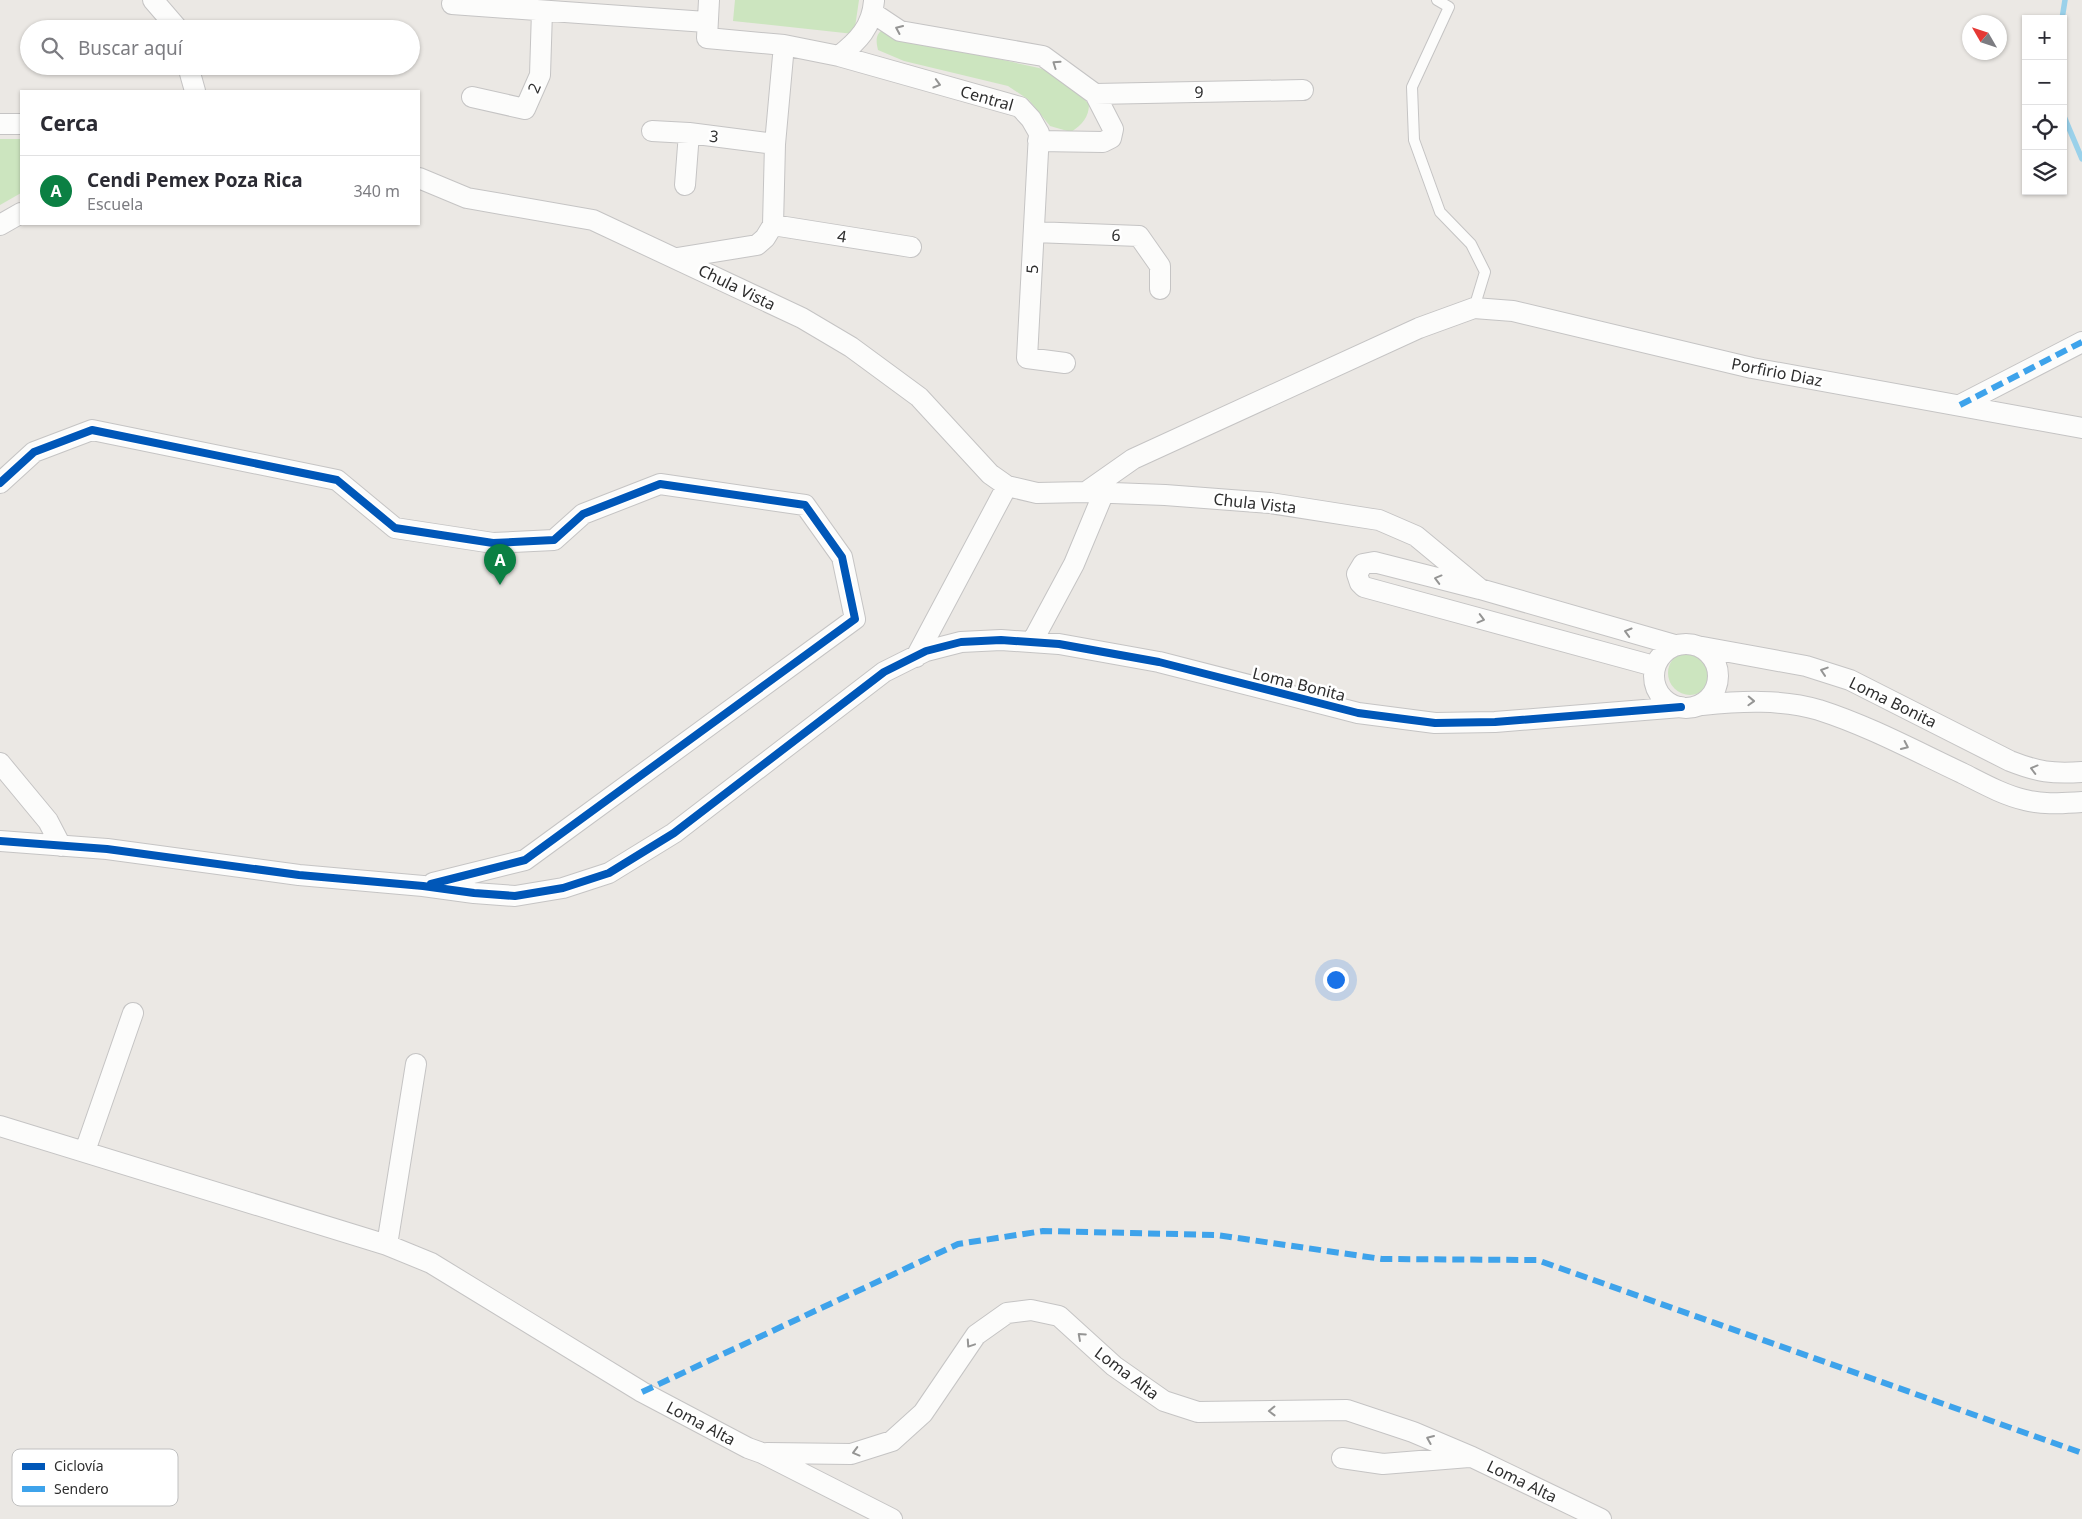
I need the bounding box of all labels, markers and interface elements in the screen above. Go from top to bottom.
north arrow [1962,15,2007,60]
map controls [2022,15,2067,195]
button: + [2022,15,2067,60]
search box [20,20,420,75]
one-way arrow [895,24,904,35]
icon: search [38,34,66,62]
text: Buscar aquí [78,35,183,61]
button: − [2022,60,2067,105]
one-way arrow [1052,61,1062,70]
one-way arrow [932,78,940,88]
street label: 2 [522,79,546,97]
street label: Central [958,80,1016,116]
street label: 9 [1194,81,1204,103]
button: locate [2022,105,2067,150]
text: Cerca [40,109,98,137]
street label: 3 [708,125,720,147]
button: layers [2022,150,2067,195]
text: Cendi Pemex Poza Rica [87,167,303,193]
text: A [50,180,62,202]
text: 340 m [353,180,400,202]
text: Escuela [87,193,143,215]
street label: 4 [836,224,848,248]
street label: 6 [1111,224,1121,246]
street label: Chula Vista [695,259,779,315]
street label: 5 [1021,264,1043,274]
street label: Porfirio Diaz [1730,352,1824,392]
street label: Chula Vista [1212,488,1298,518]
pin: A [484,544,516,585]
one-way arrow [1435,574,1443,584]
one-way arrow [1476,613,1484,623]
one-way arrow [1625,627,1633,637]
street label: Loma Bonita [1250,662,1348,706]
one-way arrow [1820,667,1828,677]
street label: Loma Bonita [1845,671,1941,733]
one-way arrow [1747,696,1755,706]
one-way arrow [1900,740,1909,751]
one-way arrow [2030,765,2038,775]
your location [1323,967,1349,993]
one-way arrow [1078,1333,1087,1342]
one-way arrow [967,1338,976,1348]
street label: Loma Alta [1090,1342,1164,1404]
street label: Loma Alta [663,1396,739,1450]
one-way arrow [1268,1406,1276,1416]
one-way arrow [1426,1435,1435,1445]
one-way arrow [852,1446,861,1457]
legend [12,1449,178,1506]
street label: Loma Alta [1483,1455,1561,1507]
text: Ciclovía [54,1456,104,1475]
text: Sendero [54,1479,109,1498]

